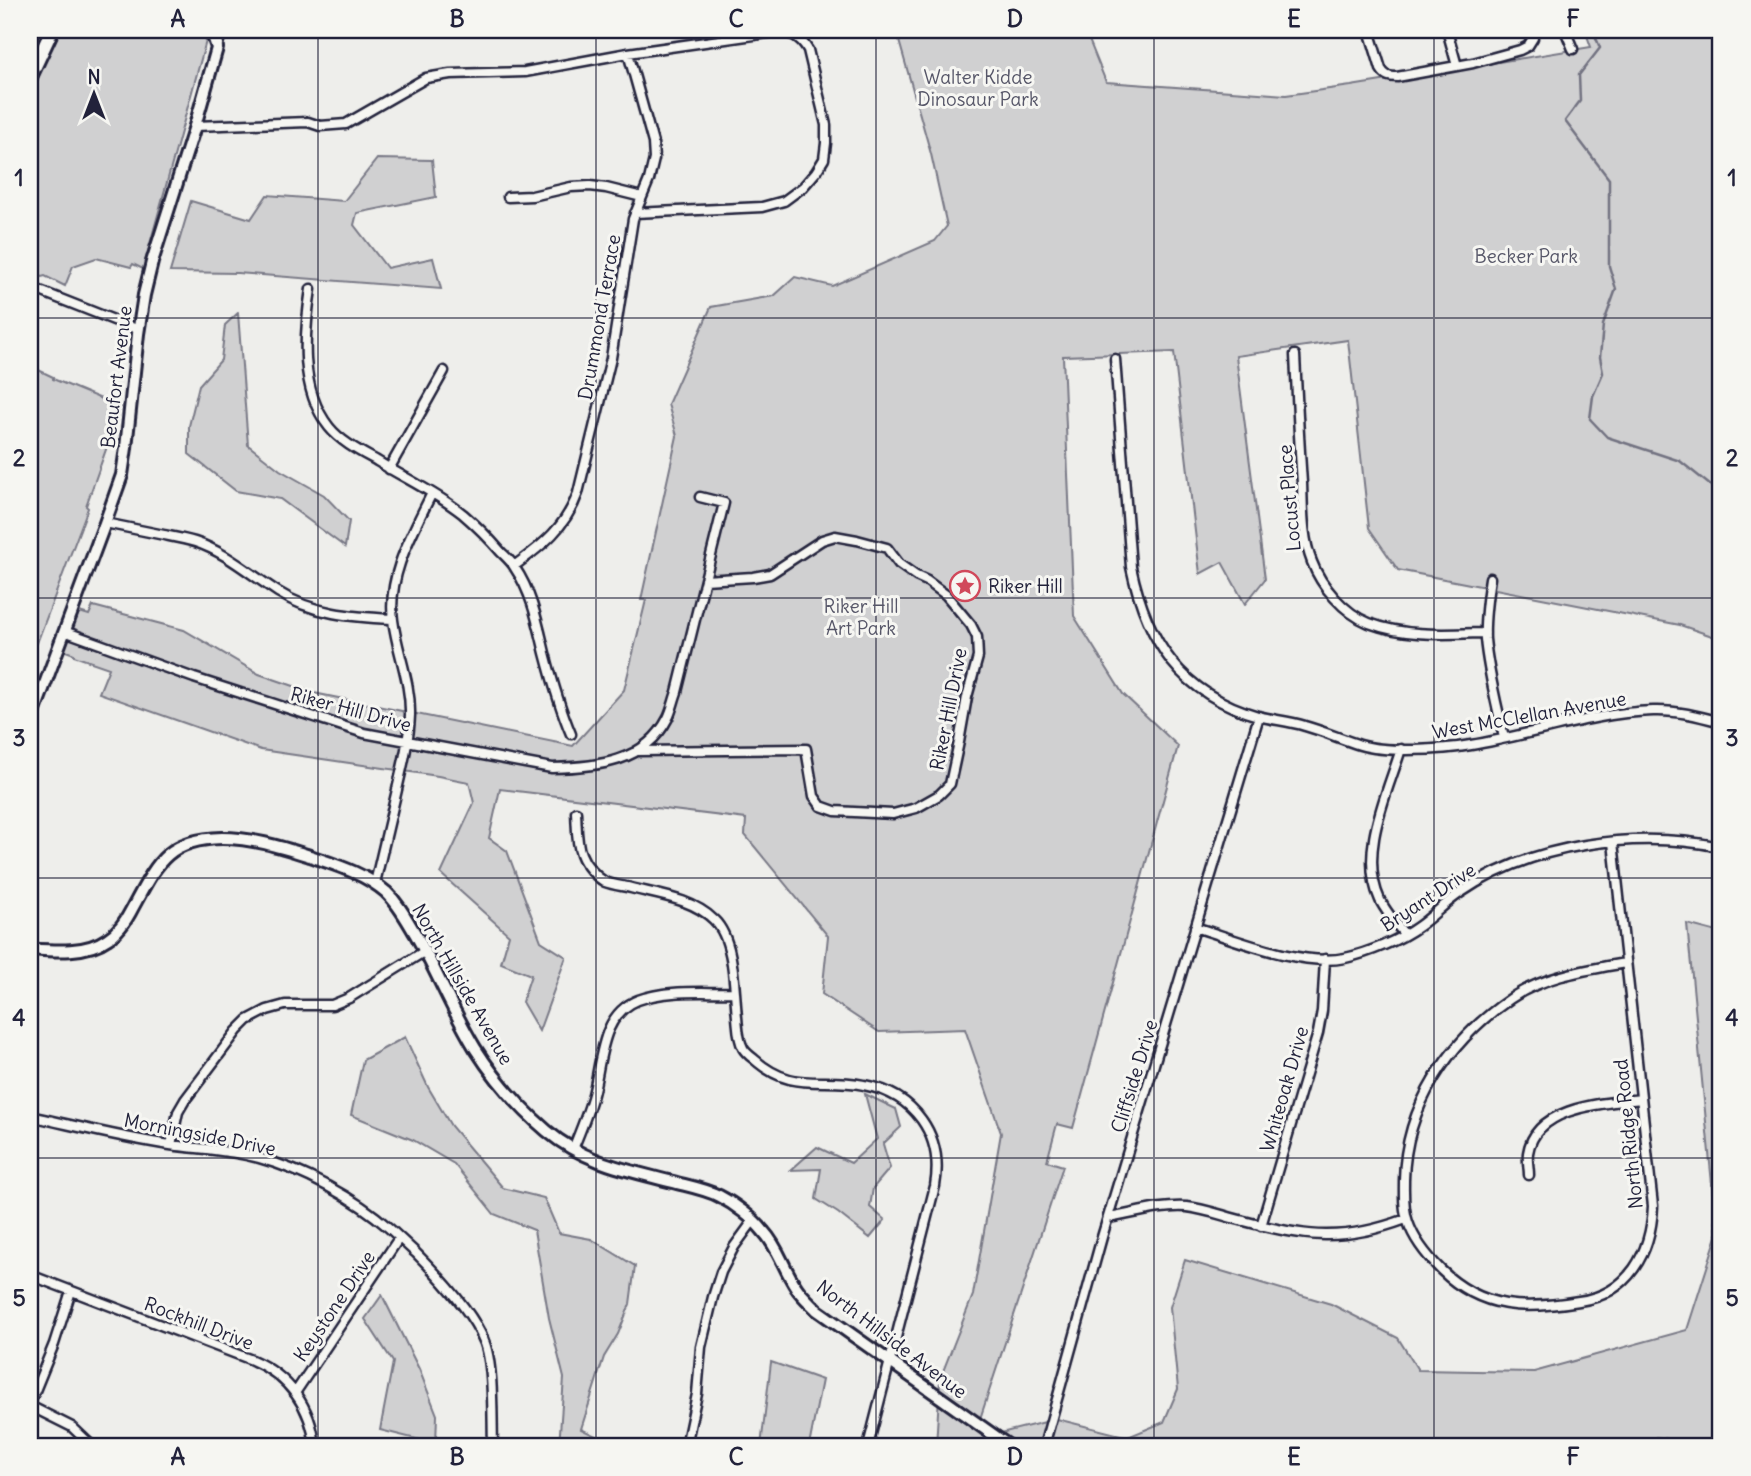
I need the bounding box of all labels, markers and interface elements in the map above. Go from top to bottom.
text: A [171,4,186,33]
text: B [449,4,465,33]
text: C [728,4,744,33]
text: D [1007,4,1023,33]
text: E [1287,4,1301,33]
text: F [1566,4,1580,33]
north arrow [60,60,130,130]
text: N [87,65,101,89]
park label: Walter Kidde Dinosaur Park [917,65,1039,111]
text: 1 [14,163,24,192]
text: 1 [1727,163,1737,192]
street label: Drummond Terrace [573,232,625,402]
park label: Becker Park [1474,244,1578,268]
street label: Beaufort Avenue [95,304,137,450]
text: 2 [13,443,26,472]
text: 2 [1726,443,1739,472]
street label: Locust Place [1272,444,1306,552]
place icon: Riker Hill [948,569,982,603]
place label: Riker Hill [988,574,1063,598]
park label: Riker Hill Art Park [824,594,898,640]
street label: Riker Hill Drive [924,646,972,772]
street label: Riker Hill Drive [288,681,414,737]
street label: West McClellan Avenue [1430,686,1628,744]
text: 3 [12,723,26,752]
text: 3 [1725,723,1739,752]
street label: Bryant Drive [1376,857,1480,937]
street label: North Hillside Avenue [407,899,519,1069]
text: 4 [12,1003,26,1032]
text: 4 [1725,1003,1739,1032]
street label: Cliffside Drive [1105,1016,1163,1136]
street label: Whiteoak Drive [1255,1023,1313,1155]
street label: North Ridge Road [1608,1058,1648,1210]
street label: Morningside Drive [122,1108,278,1160]
street label: Keystone Drive [288,1246,380,1366]
street label: North Hillside Avenue [812,1275,972,1403]
text: 5 [12,1283,26,1312]
text: 5 [1725,1283,1739,1312]
street label: Rockhill Drive [141,1291,257,1355]
text: A [171,1442,186,1471]
text: B [449,1442,465,1471]
text: C [728,1442,744,1471]
text: D [1007,1442,1023,1471]
text: E [1287,1442,1301,1471]
text: F [1566,1442,1580,1471]

